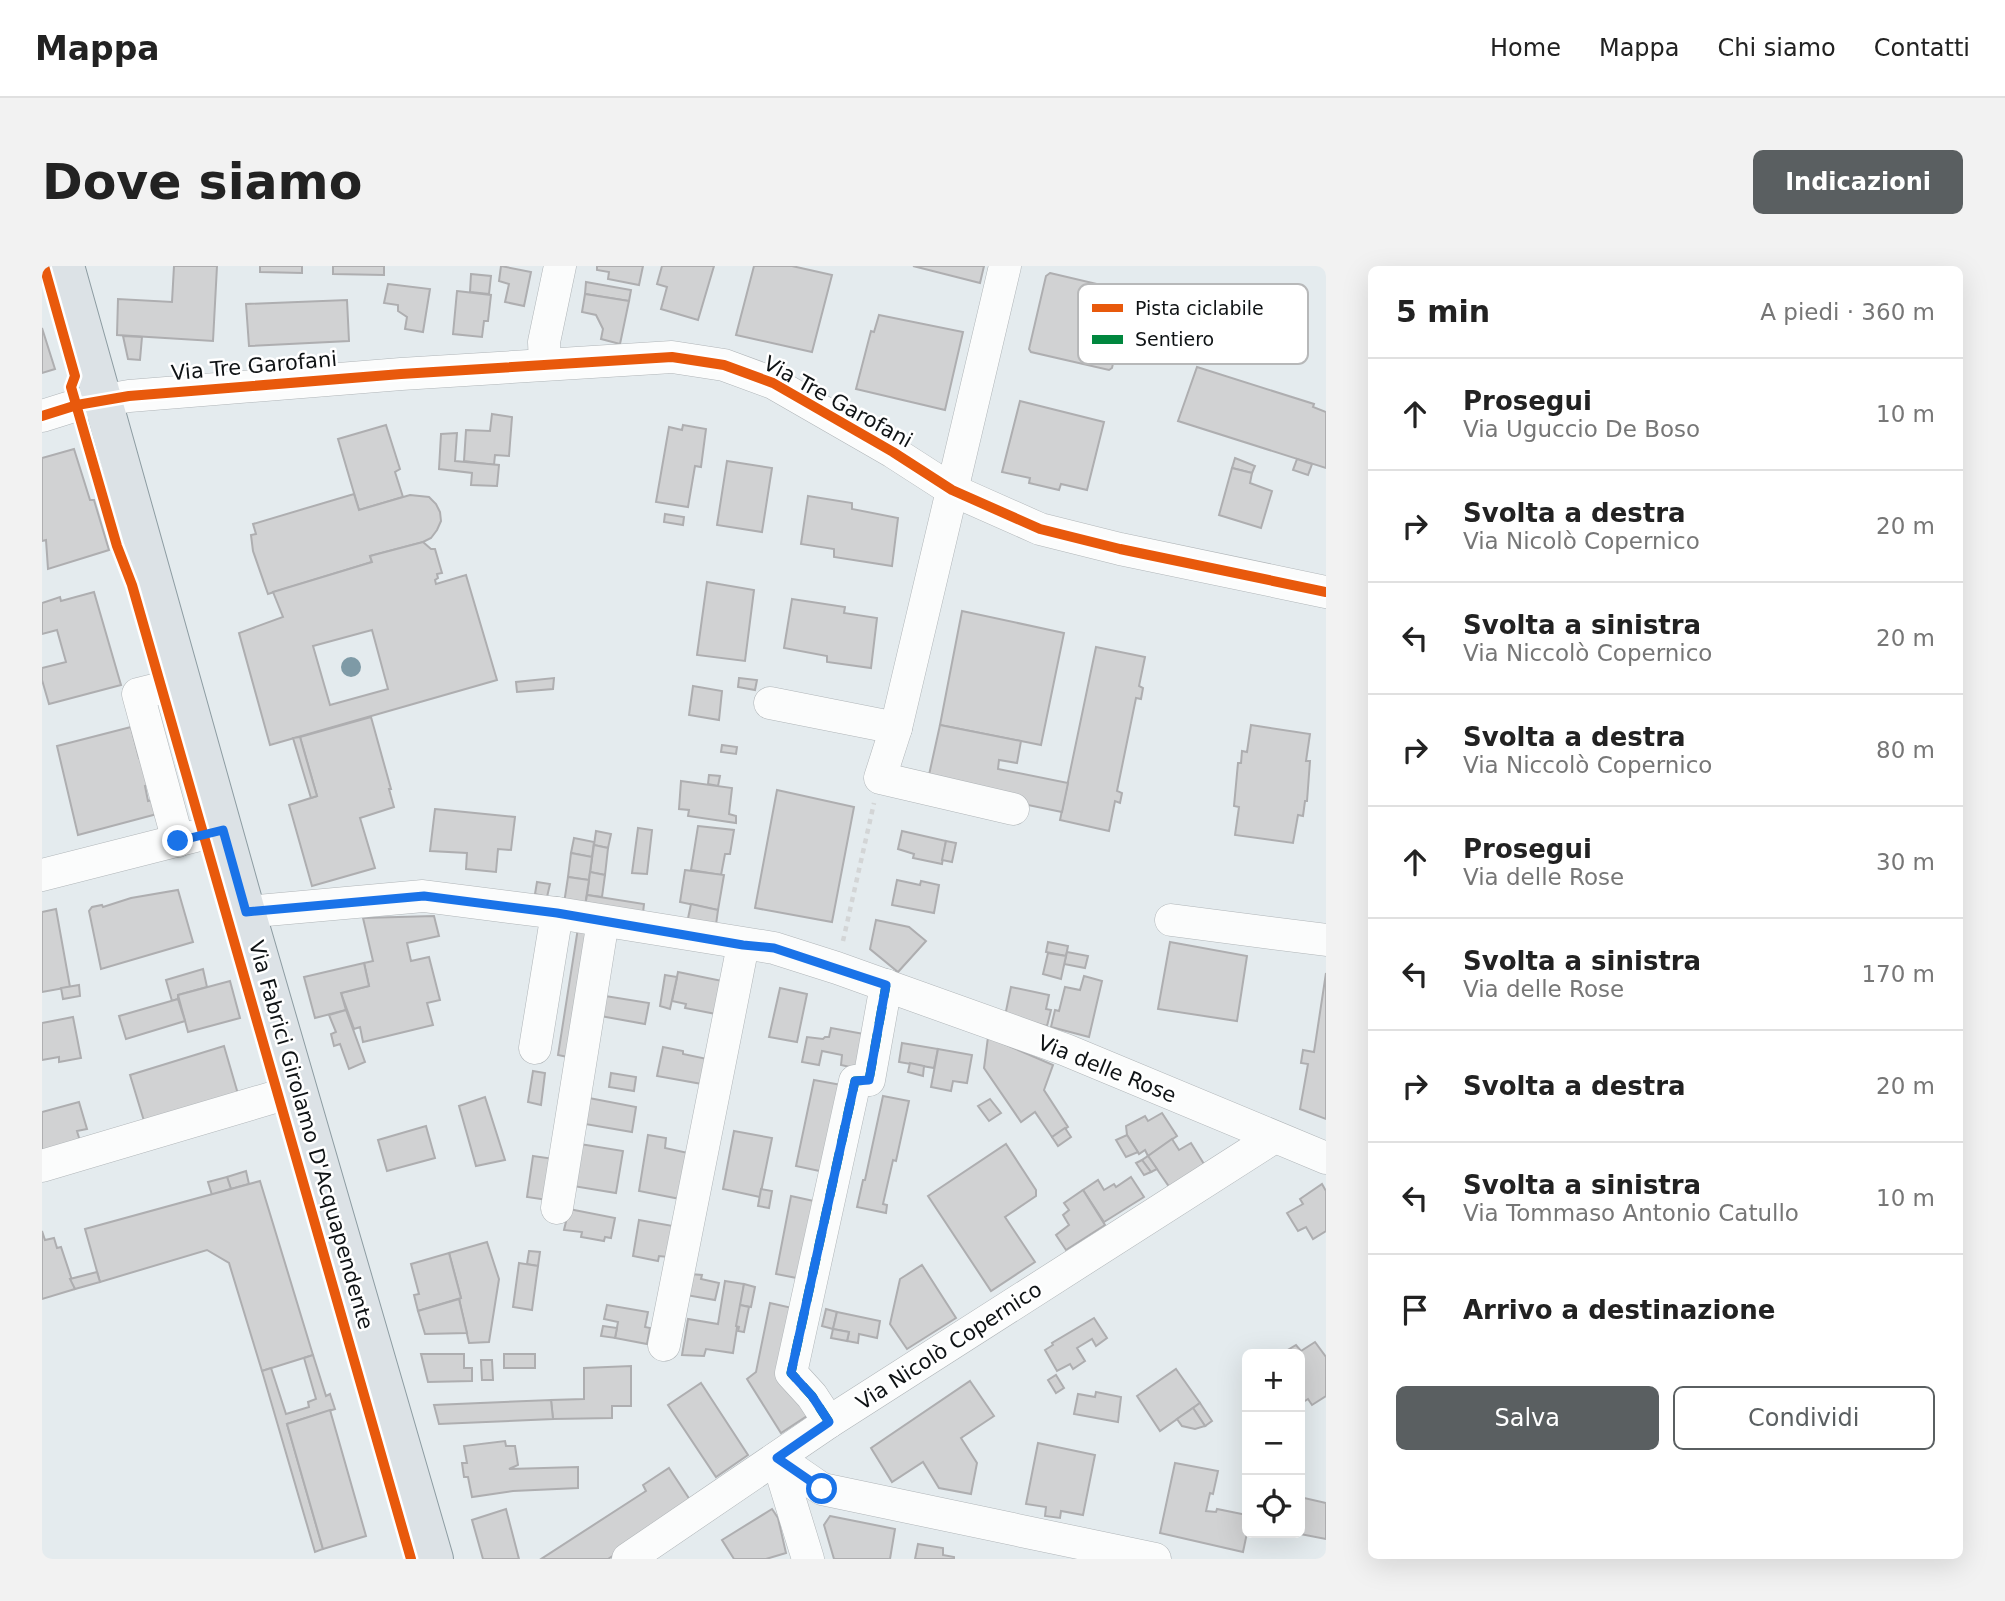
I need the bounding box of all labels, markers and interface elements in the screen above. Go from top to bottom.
text: Mappa [35,29,160,68]
text: Home [1490,34,1561,62]
text: Mappa [1599,34,1680,62]
text: Chi siamo [1718,34,1836,62]
text: Contatti [1874,34,1970,62]
button: Indicazioni [1753,150,1963,214]
text: Dove siamo [42,154,362,211]
legend [1078,284,1308,364]
text: 5 min [1396,294,1490,329]
text: Pista ciclabile [1135,297,1264,319]
text: A piedi · 360 m [1760,299,1935,325]
text: Sentiero [1135,328,1214,350]
street label: Via Tre Garofani [170,347,338,385]
street label: Via Tre Garofani [759,351,917,453]
text: Prosegui [1463,386,1592,416]
icon: ahead [1396,395,1434,433]
text: 10 m [1876,401,1935,427]
text: Via Uguccio De Boso [1463,416,1700,442]
text: Svolta a destra [1463,498,1686,528]
icon: right [1396,507,1434,545]
text: 20 m [1876,513,1935,539]
text: Via Nicolò Copernico [1463,528,1700,554]
text: Svolta a sinistra [1463,610,1701,640]
icon: left [1396,619,1434,657]
text: 20 m [1876,625,1935,651]
text: Via Niccolò Copernico [1463,640,1712,666]
text: Svolta a destra [1463,722,1686,752]
icon: right [1396,731,1434,769]
text: 80 m [1876,737,1935,763]
text: Via Niccolò Copernico [1463,752,1712,778]
route end [162,825,193,856]
text: Prosegui [1463,834,1592,864]
icon: ahead [1396,843,1434,881]
text: 30 m [1876,849,1935,875]
text: Via delle Rose [1463,864,1624,890]
street label: Via Fabrici Girolamo D'Acquapendente [244,938,378,1332]
text: Svolta a sinistra [1463,946,1701,976]
icon: left [1396,955,1434,993]
text: 170 m [1861,961,1935,987]
text: Via delle Rose [1463,976,1624,1002]
street label: Via delle Rose [1034,1030,1180,1108]
icon: right [1396,1067,1434,1105]
text: Svolta a destra [1463,1071,1686,1101]
text: 20 m [1876,1073,1935,1099]
text: Svolta a sinistra [1463,1170,1701,1200]
icon: left [1396,1179,1434,1217]
text: 10 m [1876,1185,1935,1211]
text: Via Tommaso Antonio Catullo [1463,1200,1799,1226]
street label: Via Nicolò Copernico [852,1277,1046,1415]
icon: arrive [1396,1291,1434,1329]
text: Arrivo a destinazione [1463,1295,1775,1325]
map controls [1242,1349,1305,1538]
button: + [1242,1349,1305,1412]
button: Salva [1396,1386,1659,1450]
button: Condividi [1673,1386,1935,1450]
button: − [1242,1412,1305,1475]
route start [806,1473,837,1504]
button: locate [1242,1475,1305,1538]

